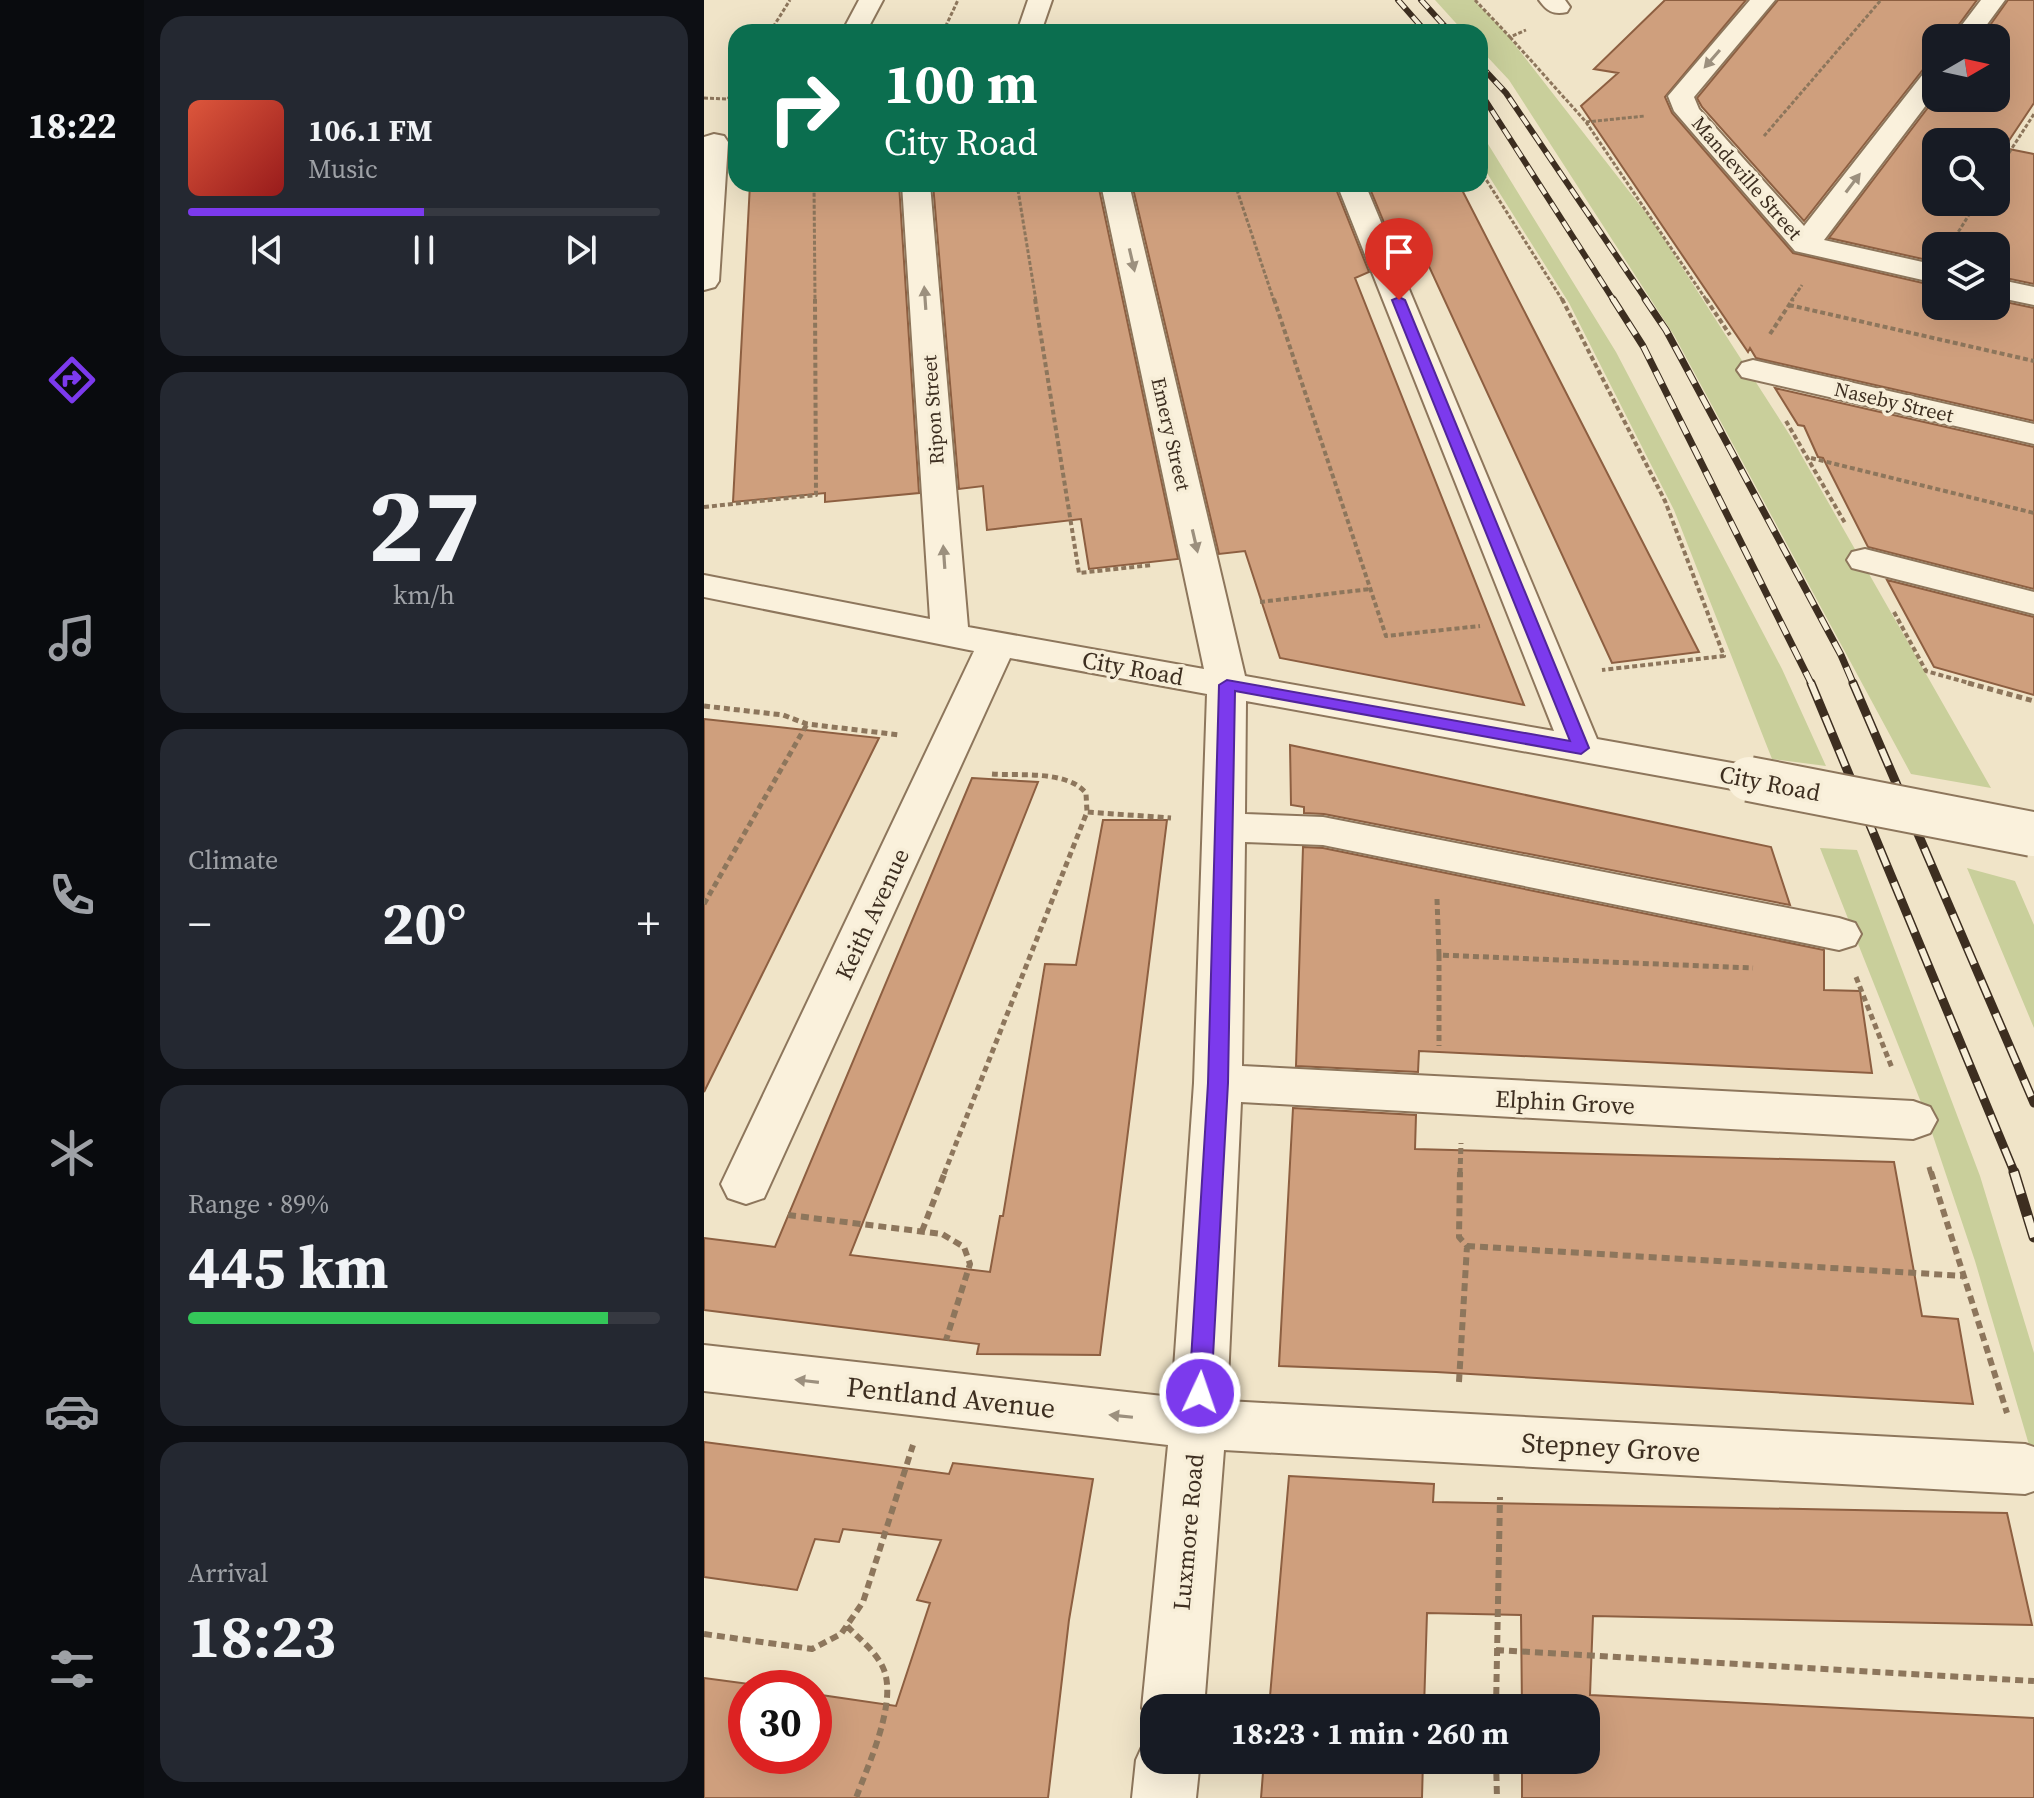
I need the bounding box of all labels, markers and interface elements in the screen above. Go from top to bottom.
north arrow [1922,24,2010,112]
map controls [1922,24,2010,320]
text: 100 m [884,45,1038,122]
one-way arrow [1704,49,1722,69]
icon: right [752,56,856,160]
text: 18:22 [28,101,116,150]
text: 106.1 FM [308,110,433,151]
street label: Mandeville Street [1685,110,1809,246]
text: City Road [884,118,1038,167]
button: search [1922,128,2010,216]
text: Music [308,151,378,187]
one-way arrow [1844,173,1860,193]
pin [1365,218,1433,300]
icon: previous [245,228,289,272]
icon: pause [402,228,446,272]
icon: next [559,228,603,272]
icon: arrive [1377,230,1421,274]
button: layers [1922,232,2010,320]
one-way arrow [1126,248,1139,273]
one-way arrow [918,285,931,310]
icon: directions [44,352,100,408]
street label: Ripon Street [915,354,951,466]
street label: Emery Street [1144,375,1198,494]
street label: Naseby Street [1832,375,1957,429]
text: 27 [368,453,480,596]
one-way arrow [1190,529,1202,554]
one-way arrow [937,544,950,569]
text: km/h [393,577,455,613]
icon: music [44,610,100,666]
street label: City Road [1080,643,1187,693]
street label: City Road [1717,757,1824,809]
text: Climate [188,842,278,878]
street label: Keith Avenue [827,843,917,985]
icon: phone [44,867,100,923]
text: 20° [382,882,466,964]
text: − [188,893,211,954]
text: + [637,893,660,954]
street label: Elphin Grove [1494,1082,1636,1122]
icon: climate [44,1125,100,1181]
text: Range · 89% [188,1186,329,1222]
text: 445 km [188,1226,389,1308]
position arrow [1158,1351,1242,1435]
street label: Pentland Avenue [845,1367,1057,1427]
one-way arrow [794,1374,819,1387]
icon: car [44,1383,100,1439]
one-way arrow [1108,1409,1133,1422]
street label: Stepney Grove [1521,1423,1701,1471]
street label: Luxmore Road [1165,1452,1211,1612]
text: Arrival [188,1555,268,1591]
text: 18:23 [188,1595,336,1677]
icon: filters [44,1641,100,1697]
speed limit sign: 30 [728,1670,832,1774]
text: 18:23 · 1 min · 260 m [1231,1713,1509,1754]

